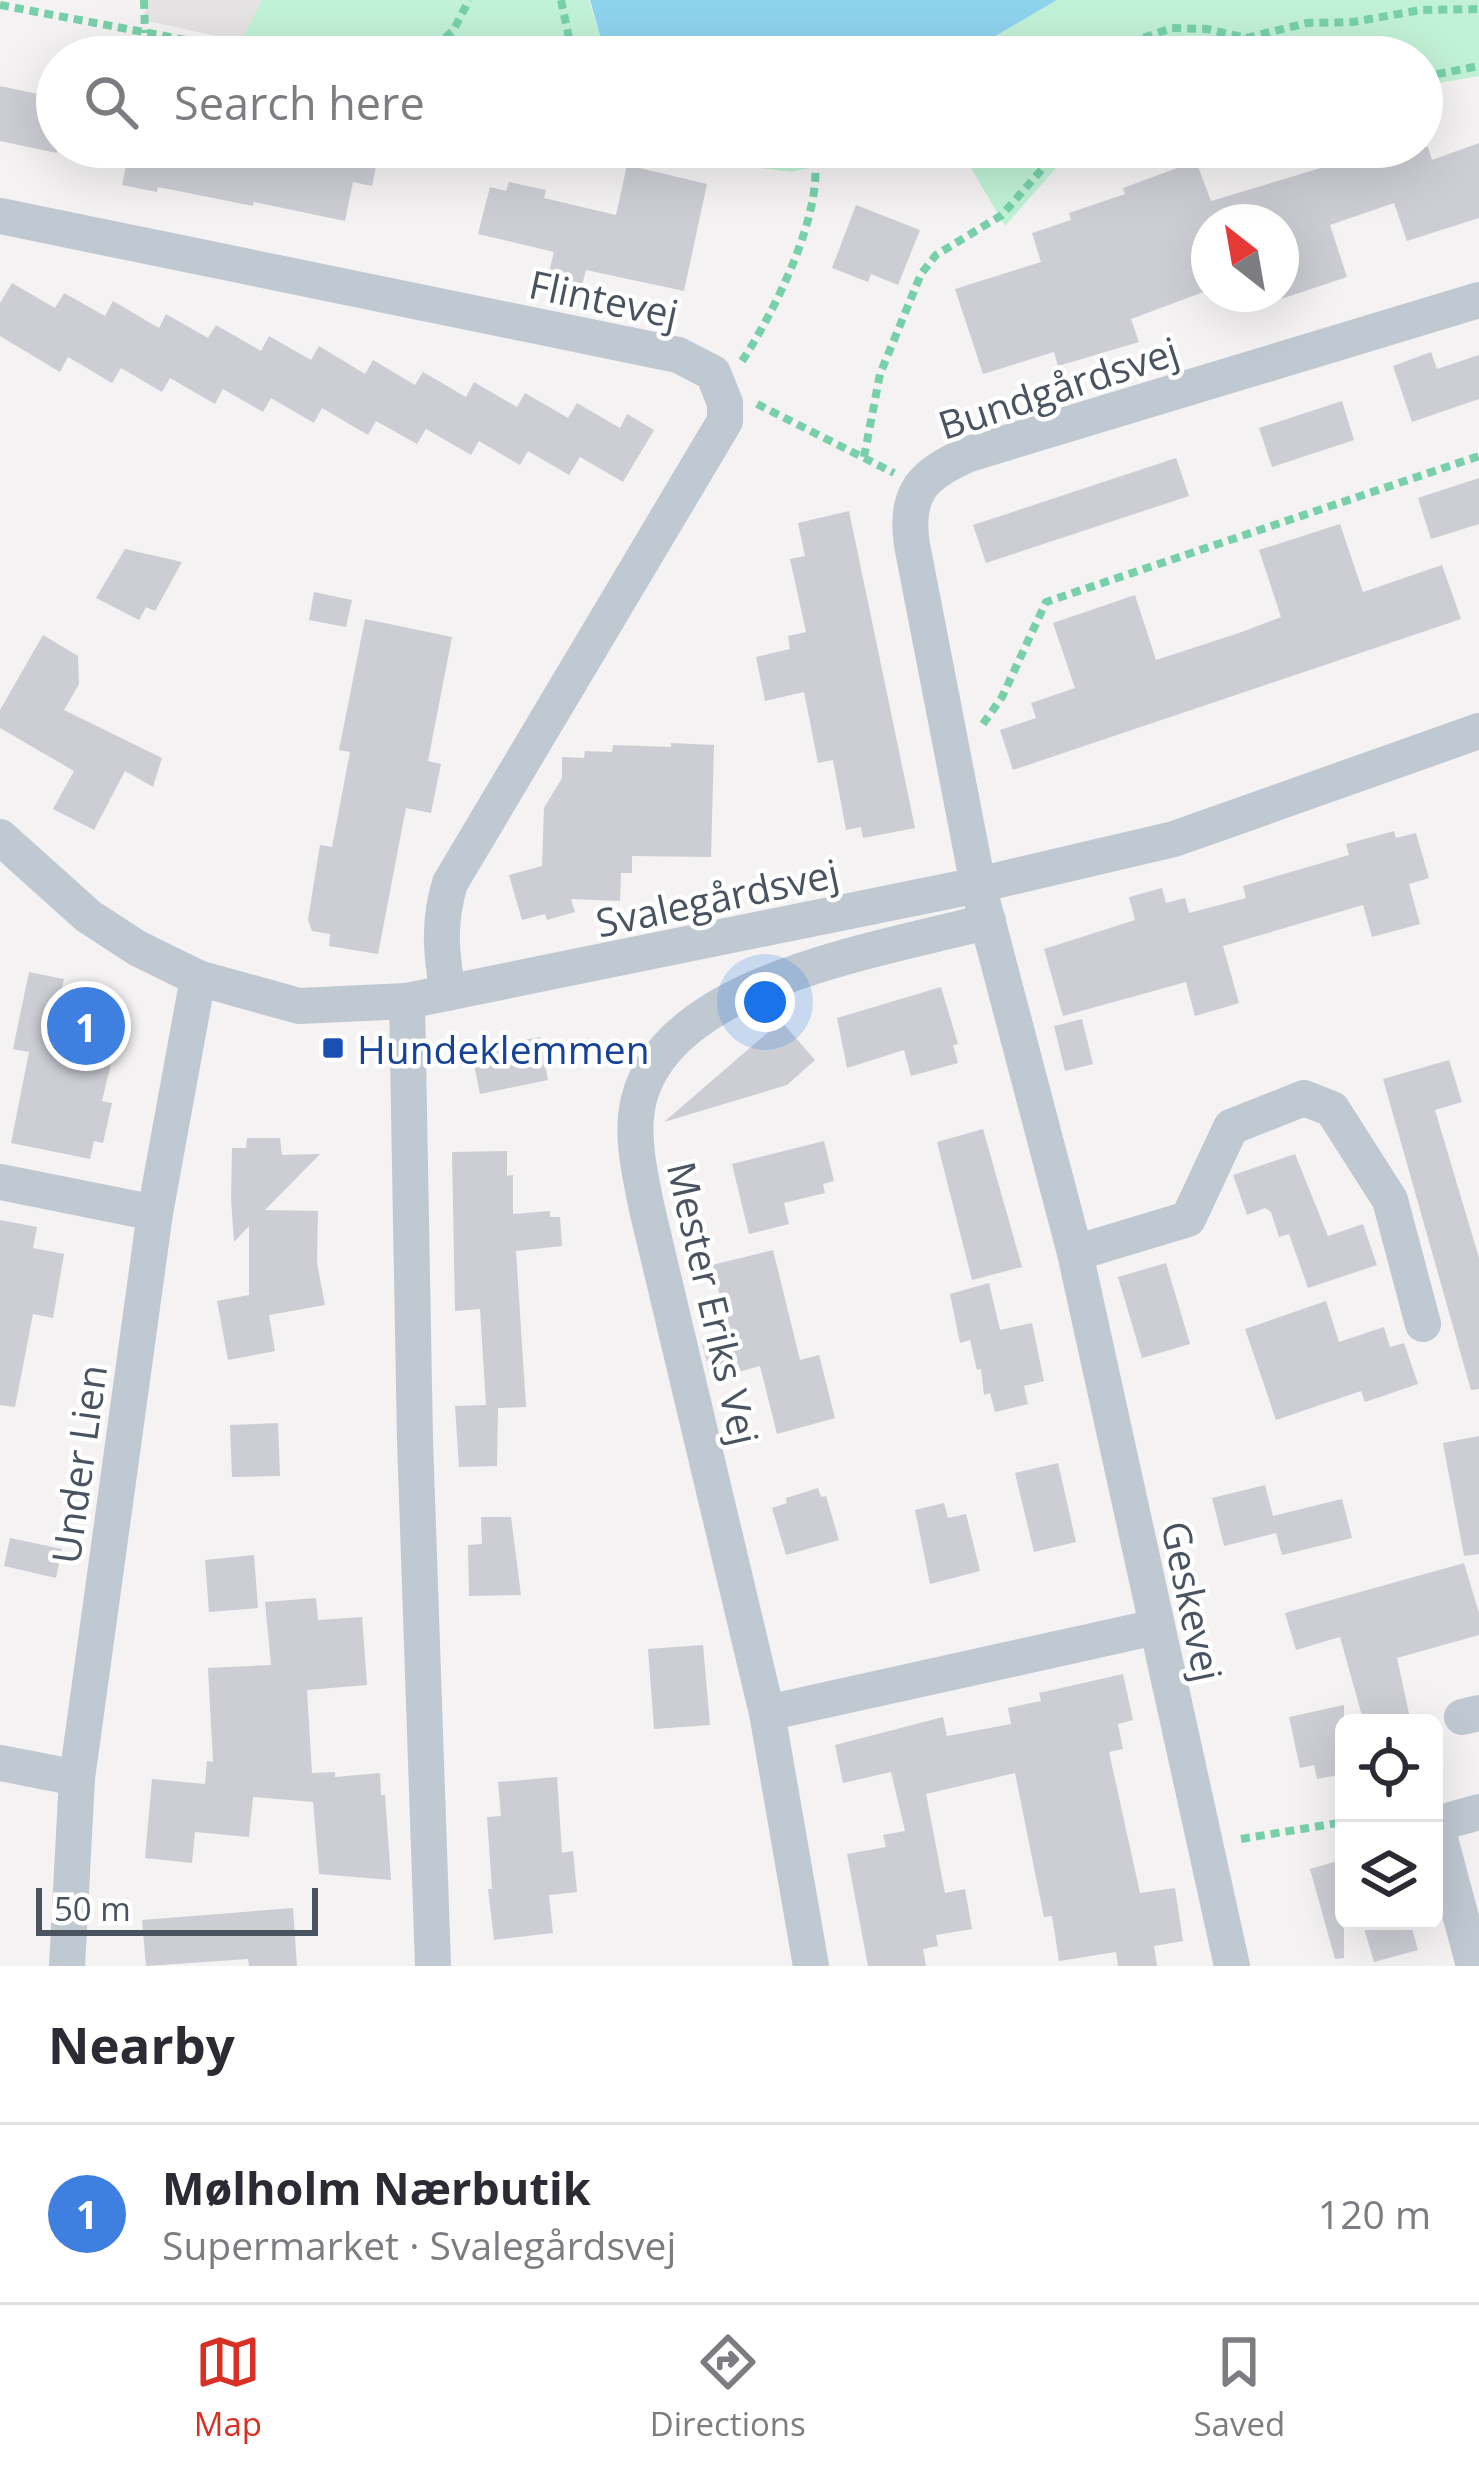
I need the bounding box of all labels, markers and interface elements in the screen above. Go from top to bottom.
search box [36,36,1443,168]
icon: search [78,69,144,135]
text: Search here [174,72,425,133]
north arrow [1191,204,1299,312]
street label: Flintevej [525,256,683,340]
street label: Bundgårdsvej [931,323,1185,451]
street label: Svalegårdsvej [591,845,843,949]
your location [735,972,795,1032]
pin: 1 [47,981,125,1071]
place label: Hundeklemmen [357,1022,650,1075]
marker: Hundeklemmen [320,1035,346,1061]
street label: Mester Eriks Vej [656,1156,772,1450]
street label: Under Lien [38,1361,118,1567]
street label: Geskevej [1150,1516,1236,1686]
map controls [1335,1714,1443,1930]
button: locate [1335,1714,1443,1822]
button: layers [1335,1822,1443,1930]
scale bar [36,1882,318,1935]
text: 50 m [54,1886,131,1931]
text: Nearby [48,2009,235,2079]
text: Mølholm Nærbutik [162,2157,591,2218]
text: 1 [76,2187,98,2240]
text: 120 m [1318,2187,1431,2240]
text: Supermarket · Svalegårdsvej [162,2218,676,2271]
tab: Map [194,2329,262,2446]
tab: Directions [650,2329,806,2446]
tab: Saved [1193,2329,1285,2446]

